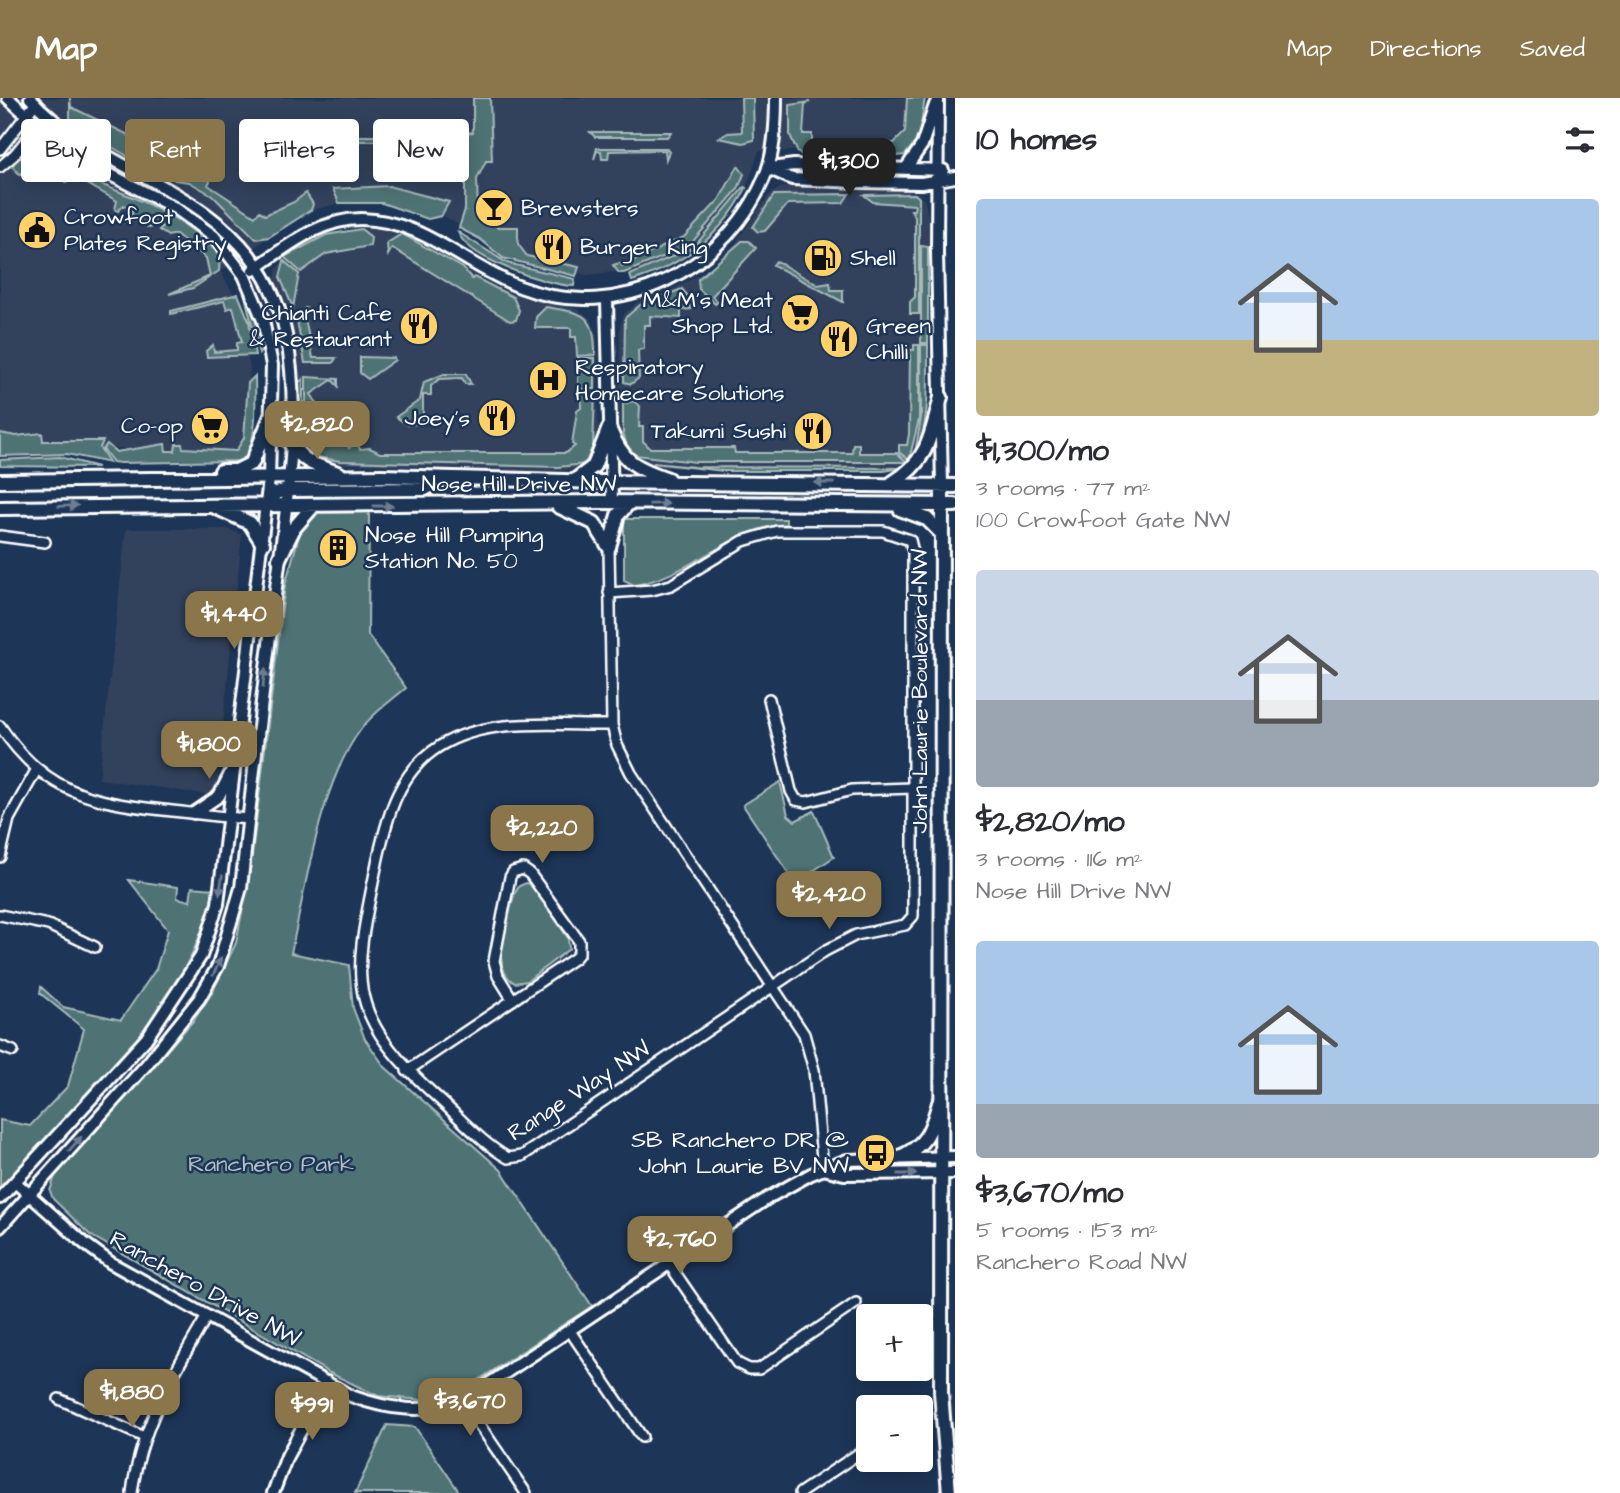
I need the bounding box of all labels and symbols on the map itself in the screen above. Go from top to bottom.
pin: $1,300 [792,139,906,198]
bar icon: Brewsters [473,187,515,229]
place label: Brewsters [521,192,639,224]
place label: Crowfoot Plates Registry [64,201,227,260]
public building icon: Crowfoot Plates Registry [16,209,58,251]
restaurant icon: Burger King [532,226,574,268]
place label: Burger King [580,231,708,264]
fuel station icon: Shell [802,237,844,279]
place label: Shell [850,242,896,274]
place label: M&M's Meat Shop Ltd. [643,284,774,342]
supermarket icon: M&M's Meat Shop Ltd. [779,292,821,334]
place label: Chianti Cafe & Restaurant [249,297,393,355]
restaurant icon: Chianti Cafe & Restaurant [398,305,440,347]
place label: Green Chilli [866,310,931,368]
restaurant icon: Green Chilli [818,318,860,360]
place label: Respiratory Homecare Solutions [575,351,785,409]
hospital icon: Respiratory Homecare Solutions [527,359,569,401]
restaurant icon: Joey's [476,397,518,439]
pin: $2,820 [260,402,374,461]
place label: Joey's [405,402,470,435]
supermarket icon: Co-op [189,405,231,447]
place label: Co-op [121,410,183,442]
restaurant icon: Takumi Sushi [792,410,834,452]
place label: Takumi Sushi [651,415,787,447]
street label: Nose Hill Drive NW [421,468,617,500]
one-way arrow [812,477,834,489]
one-way arrow [648,498,670,510]
one-way arrow [57,500,79,511]
one-way arrow [372,500,394,512]
place label: Nose Hill Pumping Station No. 50 [365,519,543,577]
building icon: Nose Hill Pumping Station No. 50 [317,527,359,569]
street label: John Laurie Boulevard NW [904,548,936,833]
pin: $1,440 [177,592,291,651]
one-way arrow [259,667,270,689]
pin: $1,800 [152,722,266,781]
pin: $2,220 [485,806,599,865]
pin: $2,420 [772,872,886,931]
one-way arrow [215,875,226,897]
one-way arrow [211,957,223,977]
street label: Range Way NW [501,1033,657,1150]
place label: SB Ranchero DR @ John Laurie BV NW [631,1124,849,1182]
bus stop icon: SB Ranchero DR @ John Laurie BV NW [855,1132,897,1174]
one-way arrow [67,1135,82,1152]
park label: Ranchero Park [188,1148,354,1180]
one-way arrow [896,1168,918,1180]
pin: $2,760 [623,1216,737,1276]
street label: Ranchero Drive NW [104,1223,306,1355]
pin: $1,880 [75,1370,189,1429]
pin: $3,670 [413,1378,527,1438]
pin: $991 [271,1382,353,1442]

